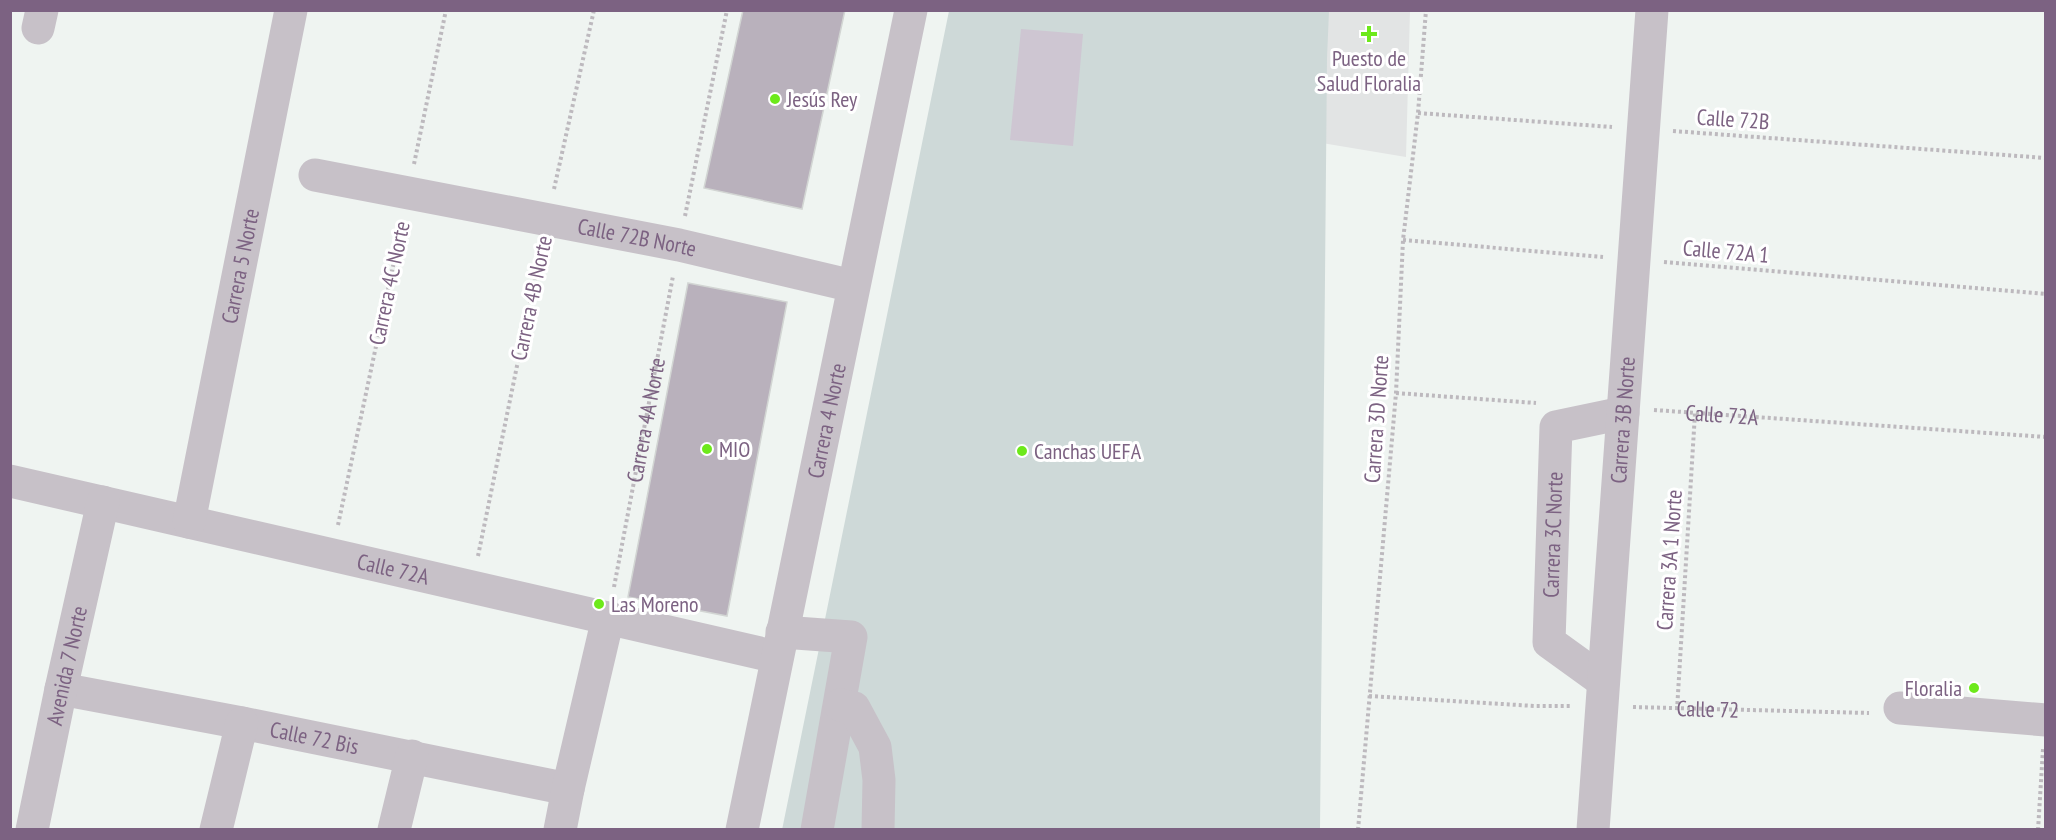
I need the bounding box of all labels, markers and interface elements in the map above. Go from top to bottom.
marker: Puesto de Salud Floralia [1360,25,1378,43]
place label: Puesto de Salud Floralia [1317,44,1421,97]
place label: Jesús Rey [786,85,858,113]
marker: Jesús Rey [768,92,782,106]
street label: Calle 72B [1696,102,1770,136]
street label: Carrera 5 Norte [215,206,265,326]
street label: Calle 72B Norte [575,212,699,263]
street label: Carrera 4C Norte [362,218,416,348]
street label: Carrera 4B Norte [504,233,558,363]
street label: Calle 72A 1 [1682,233,1770,269]
street label: Carrera 3D Norte [1358,354,1394,484]
street label: Carrera 4A Norte [620,355,671,485]
street label: Carrera 3B Norte [1604,356,1641,484]
street label: Carrera 4 Norte [801,361,852,481]
street label: Calle 72A [1685,398,1760,431]
place label: MIO [719,435,750,463]
place label: Canchas UEFA [1034,437,1142,465]
marker: MIO [700,442,714,456]
marker: Canchas UEFA [1015,444,1029,458]
street label: Carrera 3C Norte [1536,471,1569,598]
street label: Carrera 3A 1 Norte [1650,489,1688,631]
street label: Calle 72A [354,547,432,591]
place label: Las Moreno [611,590,699,618]
marker: Las Moreno [592,597,606,611]
street label: Avenida 7 Norte [40,603,93,728]
place label: Floralia [1905,674,1962,702]
marker: Floralia [1967,681,1981,695]
street label: Calle 72 [1676,694,1740,724]
street label: Calle 72 Bis [268,715,361,760]

